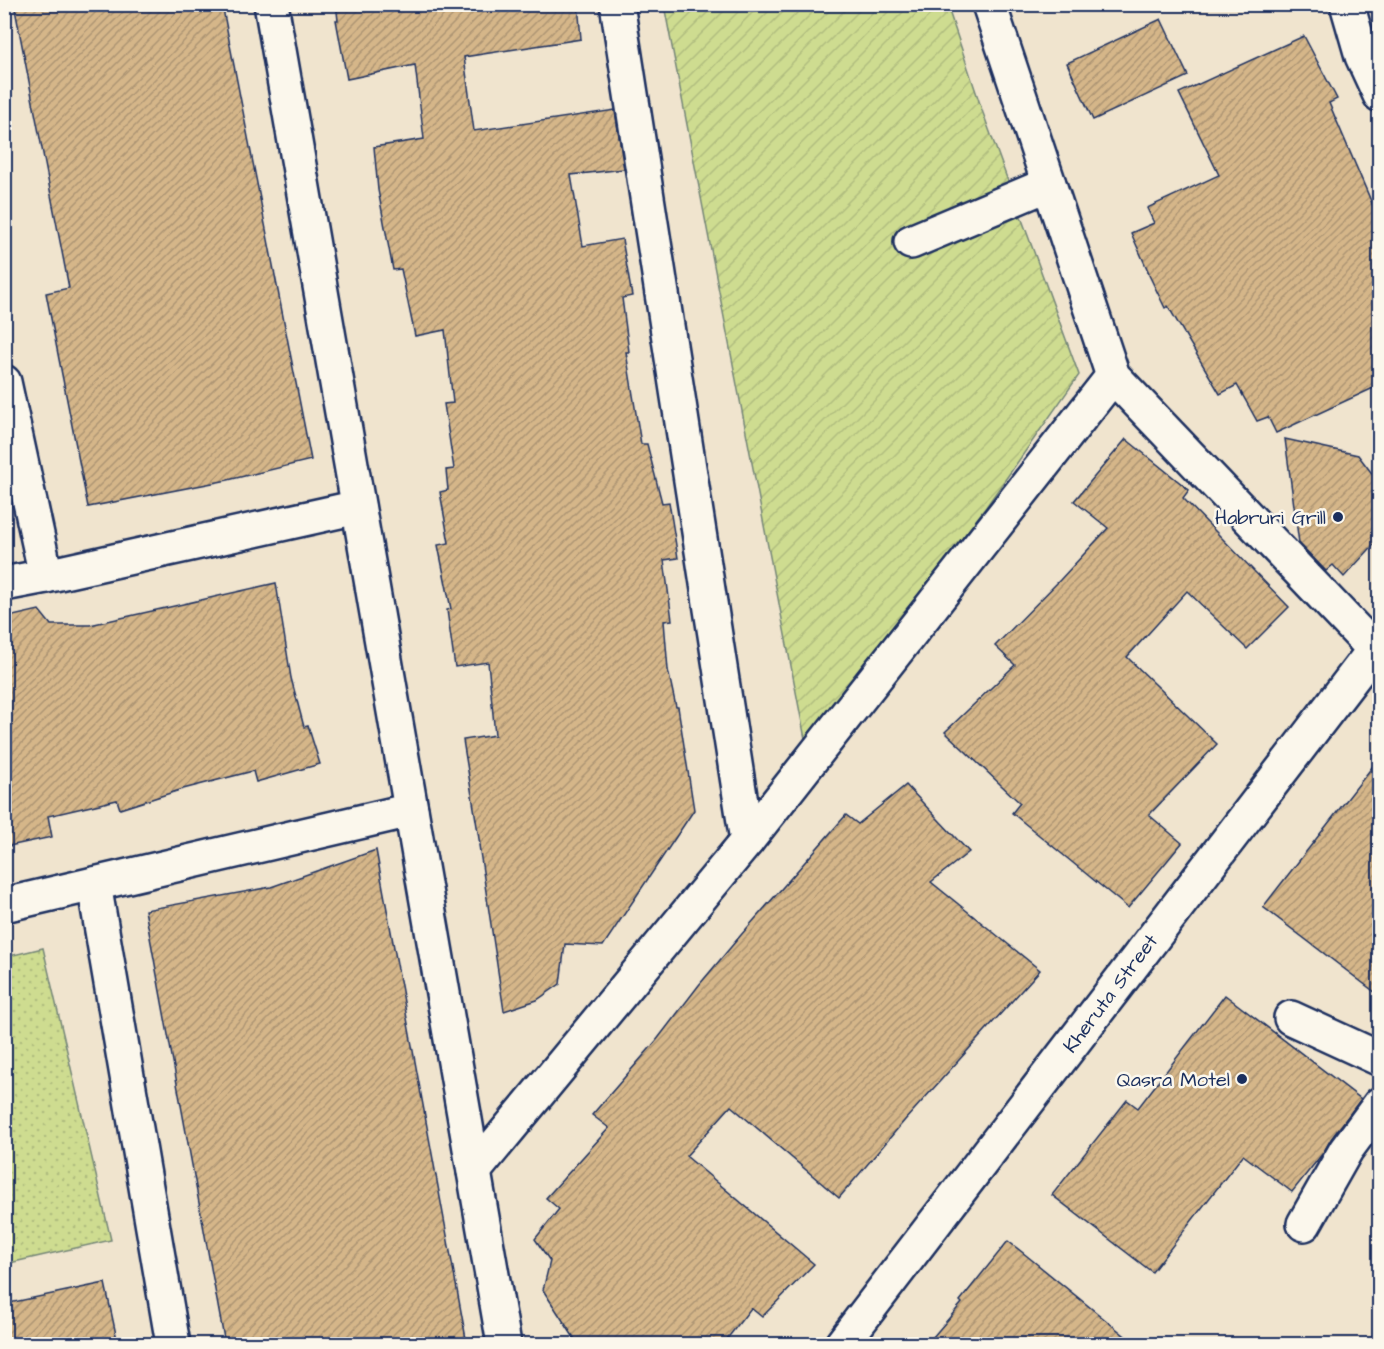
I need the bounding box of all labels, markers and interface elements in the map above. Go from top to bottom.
place label: Habruri Grill [1215,504,1326,532]
marker: Habruri Grill [1331,510,1345,524]
street label: Kheruta Street [1057,928,1165,1059]
place label: Qasra Motel [1116,1066,1230,1094]
marker: Qasra Motel [1235,1072,1249,1086]

